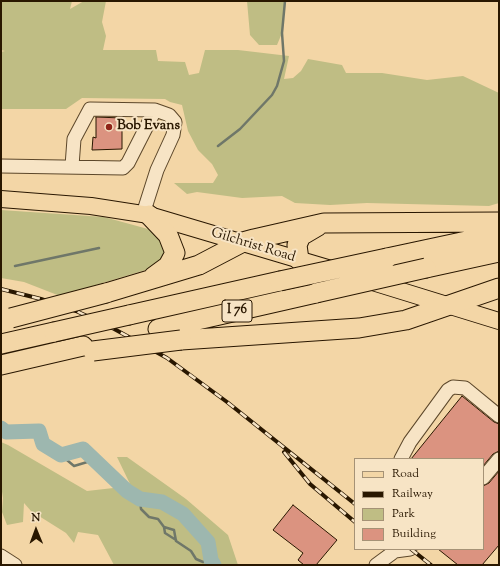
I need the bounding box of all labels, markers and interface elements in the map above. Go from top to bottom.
place label: Bob Evans [117,119,180,135]
marker: Bob Evans [104,122,114,132]
street label: Gilchrist Road [209,225,297,267]
road number: I 76 [222,300,252,322]
legend [354,458,484,550]
text: Road [392,465,419,483]
text: Railway [392,485,433,503]
text: Park [392,505,415,523]
north arrow [16,510,56,550]
text: N [31,510,40,526]
text: Building [392,525,436,543]

